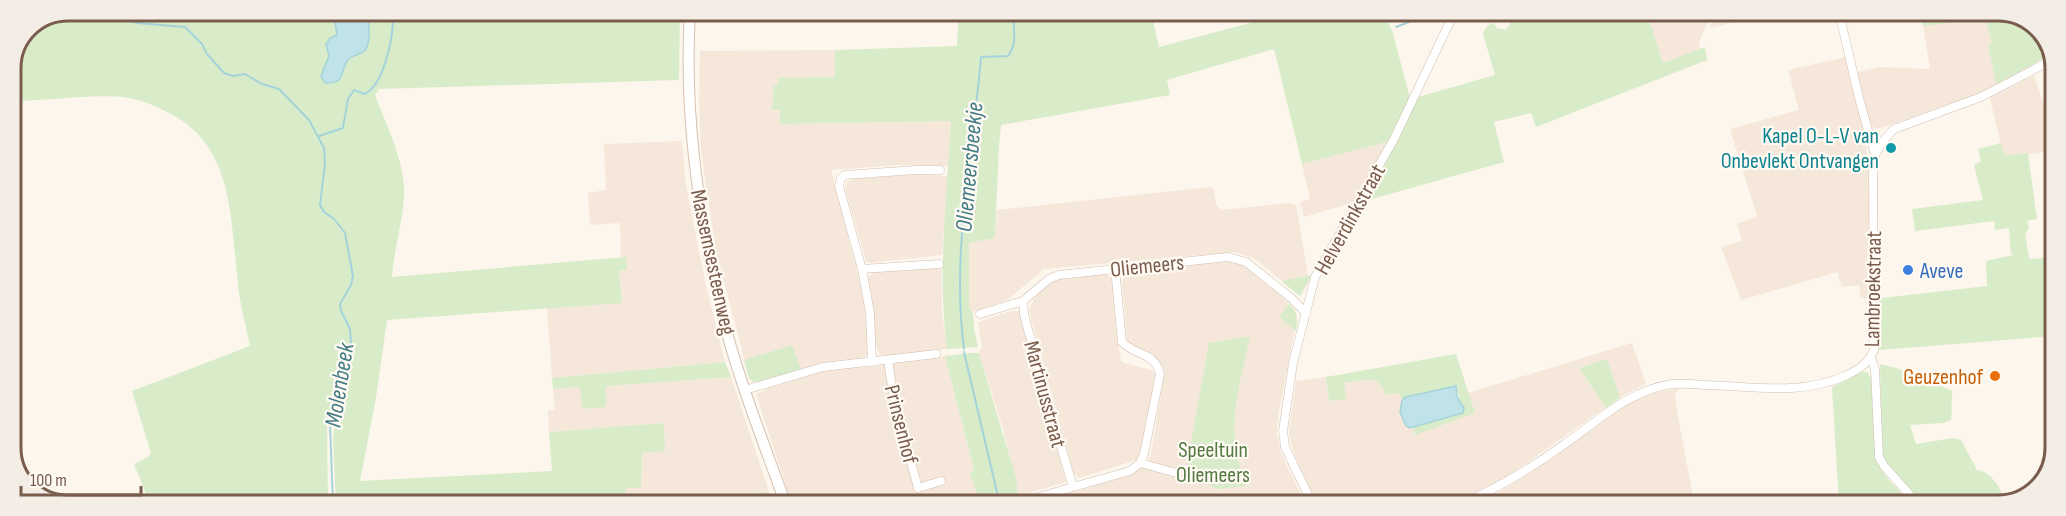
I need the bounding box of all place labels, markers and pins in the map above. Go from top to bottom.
place label: Kapel O-L-V van Onbevlekt Ontvangen [1721,123,1879,175]
marker: Kapel O-L-V van Onbevlekt Ontvangen [1884,141,1898,155]
place label: Aveve [1919,258,1963,285]
marker: Aveve [1901,263,1915,277]
place label: Geuzenhof [1903,364,1984,391]
marker: Geuzenhof [1988,369,2002,383]

